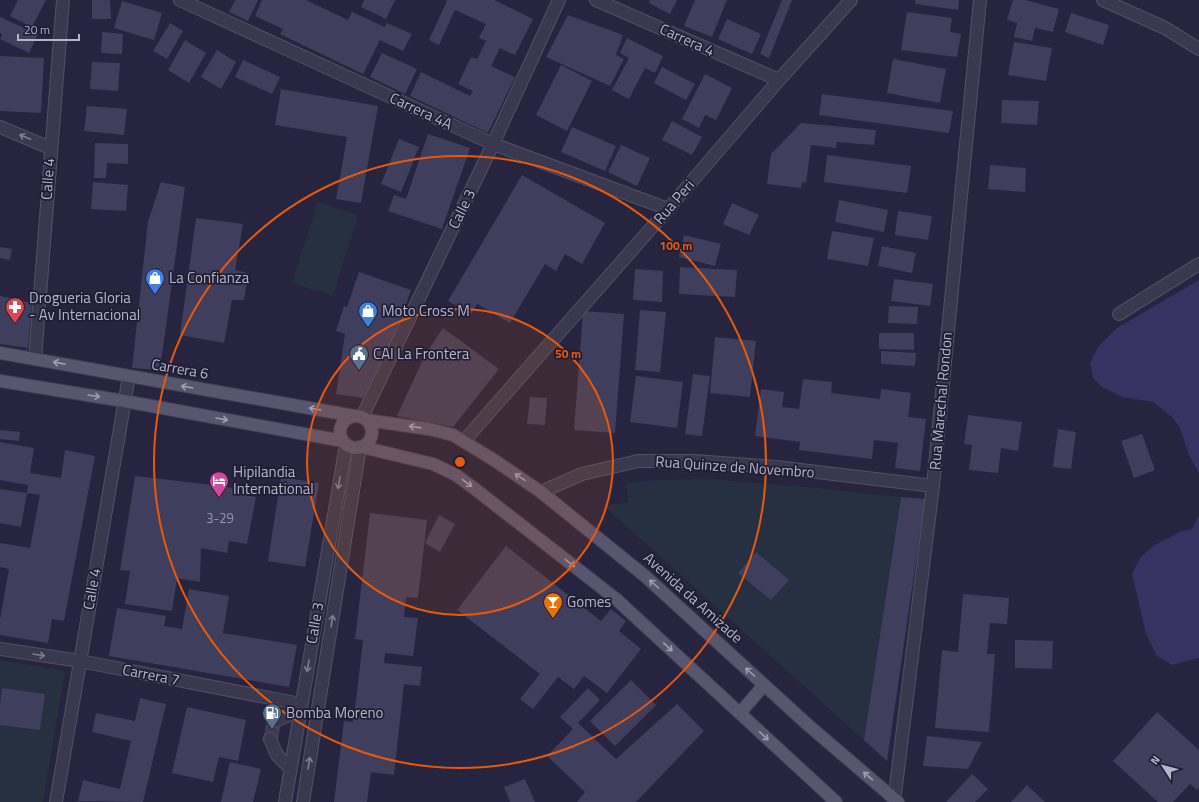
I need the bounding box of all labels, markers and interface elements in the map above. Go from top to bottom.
scale bar [18,16,79,42]
street label: Carrera 4 [656,17,718,62]
text: 20 m [24,20,50,39]
street label: Carrera 4A [386,86,456,135]
one-way arrow [20,133,32,141]
street label: Calle 4 [35,157,60,201]
street label: Rua Peri [648,174,700,229]
street label: Calle 3 [442,185,481,233]
text: 100 m [660,236,692,255]
place label: La Confianza [169,266,250,289]
shop icon: La Confianza [144,267,166,295]
place label: Drogueria Gloria - Av Internacional [29,286,140,326]
pharmacy icon: Drogueria Gloria - Av Internacional [4,296,26,324]
place label: Moto Cross M [382,299,470,322]
shop icon: Moto Cross M [357,300,379,328]
street label: Rua Marechal Rondon [923,331,958,471]
place label: CAI La Frontera [373,342,470,365]
public building icon: CAI La Frontera [348,343,370,371]
text: 50 m [555,344,581,363]
street label: Carrera 6 [150,352,211,385]
one-way arrow [53,359,66,367]
one-way arrow [181,382,194,390]
one-way arrow [87,392,100,400]
one-way arrow [309,405,322,413]
one-way arrow [215,415,228,423]
one-way arrow [409,423,422,431]
street label: Rua Quinze de Novembro [655,449,815,484]
centre of rings [453,455,467,469]
place label: Hipilandia International [233,460,314,500]
hotel icon: Hipilandia International [208,470,230,498]
one-way arrow [514,473,525,481]
one-way arrow [335,476,343,489]
one-way arrow [461,479,472,487]
house number: 3-29 [206,508,234,528]
street label: Avenida da Amizade [639,547,748,649]
one-way arrow [565,558,576,567]
street label: Calle 4 [77,566,106,612]
one-way arrow [649,579,659,589]
place label: Gomes [567,590,611,613]
bar icon: Gomes [542,591,564,619]
street label: Calle 3 [300,600,329,646]
one-way arrow [328,615,336,628]
one-way arrow [663,643,674,652]
one-way arrow [32,651,45,659]
street label: Carrera 7 [120,658,182,691]
one-way arrow [303,659,311,672]
one-way arrow [745,667,755,676]
place label: Bomba Moreno [286,701,384,724]
fuel station icon: Bomba Moreno [261,702,283,730]
one-way arrow [759,731,769,740]
north arrow [1143,746,1183,786]
text: N [1146,752,1164,768]
one-way arrow [305,757,313,770]
one-way arrow [863,772,874,781]

